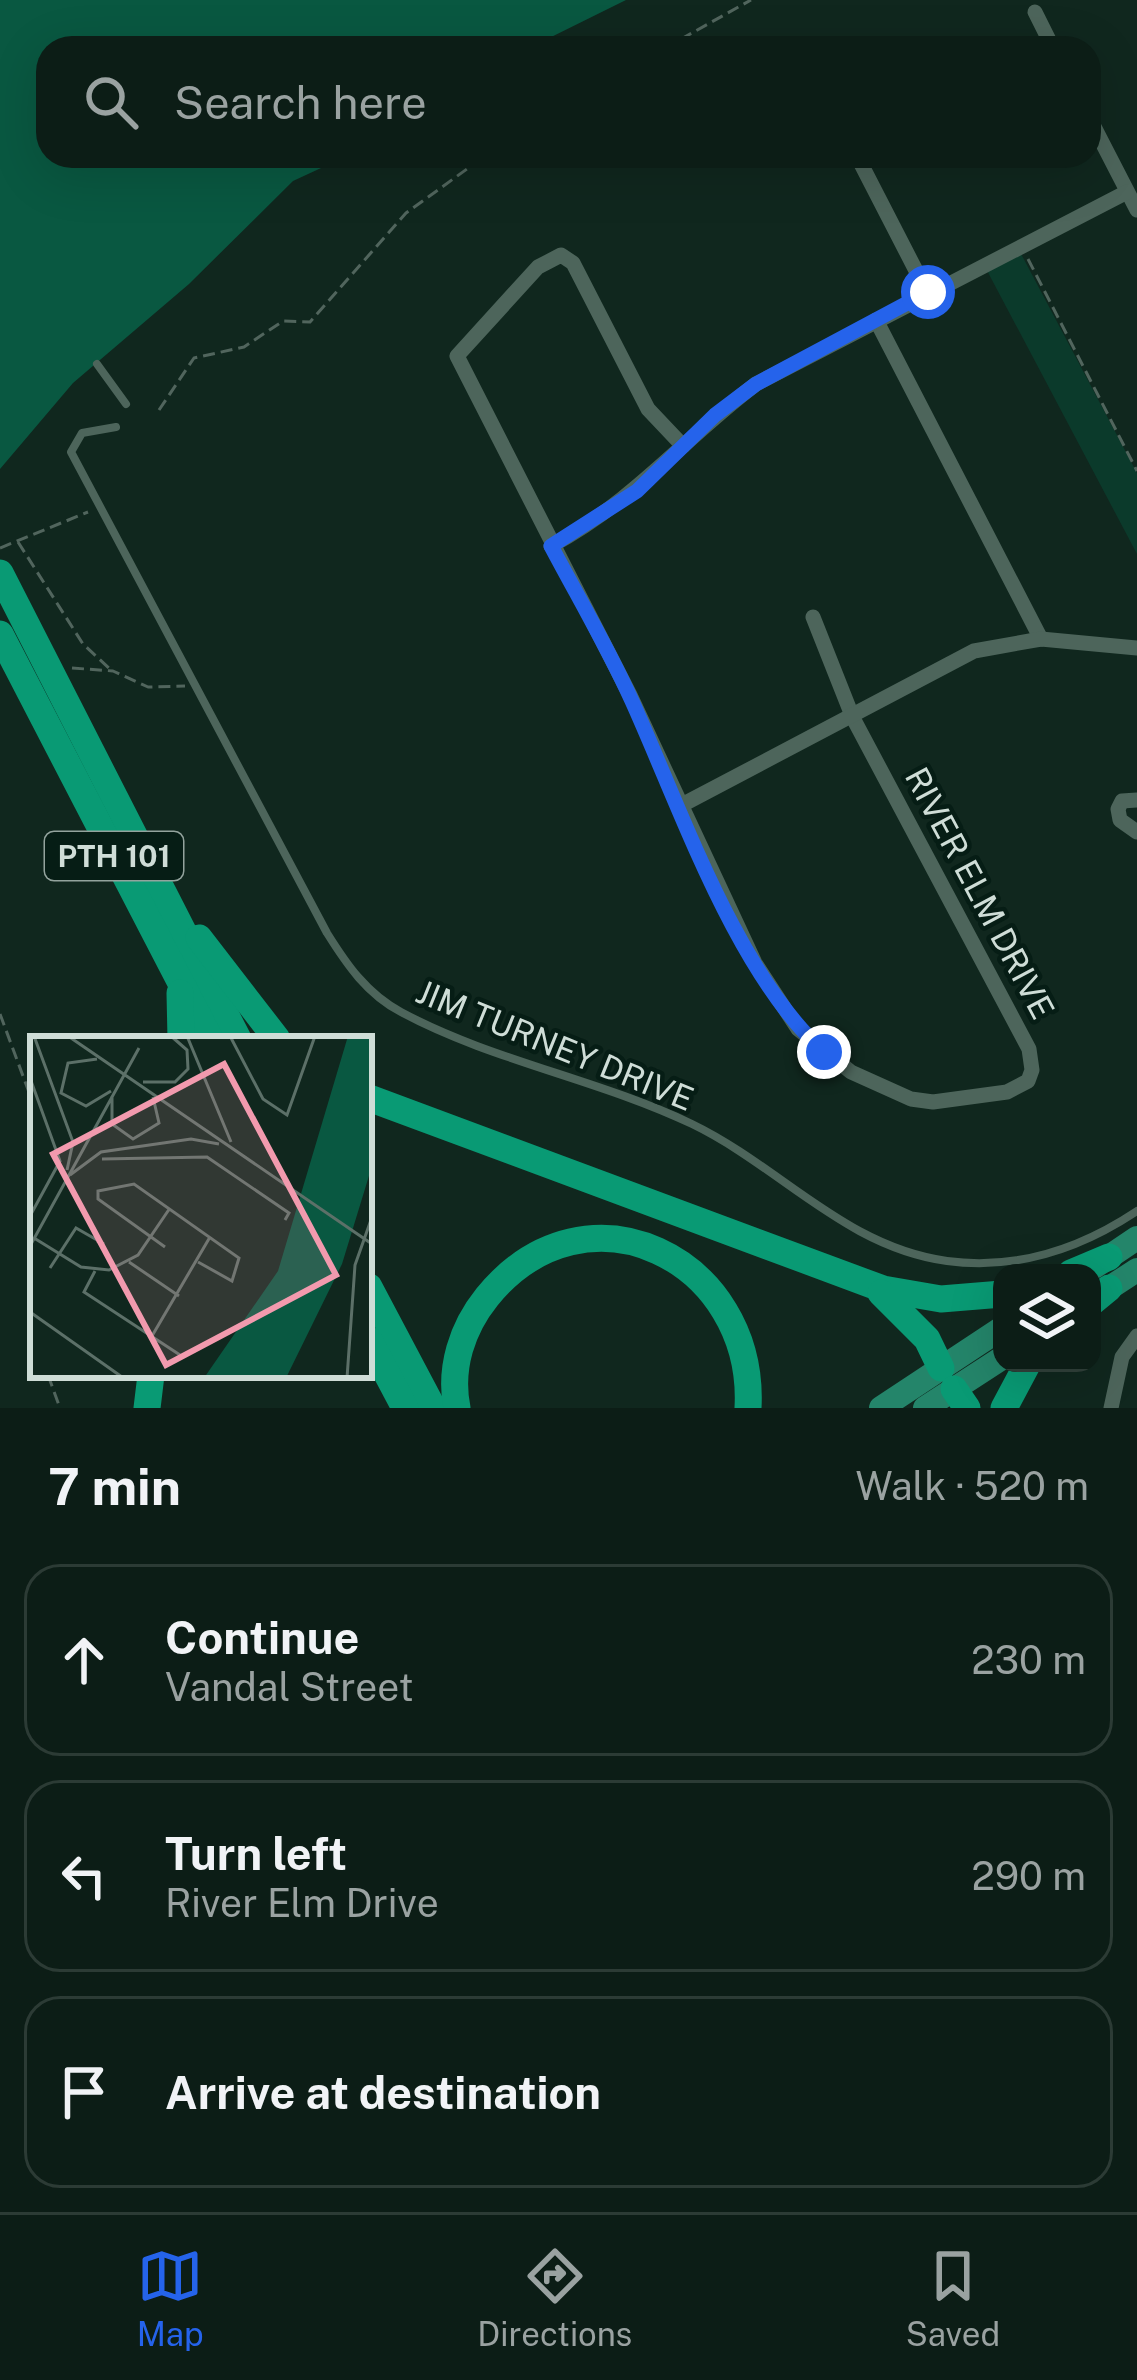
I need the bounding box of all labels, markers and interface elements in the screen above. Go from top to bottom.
search box [36,36,1101,168]
icon: search [78,69,144,135]
text: Search here [174,76,427,129]
route start [901,265,955,319]
street label: RIVER ELM DRIVE [898,761,1062,1025]
road number: PTH 101 [45,832,183,880]
street label: JIM TURNEY DRIVE [411,972,699,1118]
route end [797,1025,851,1079]
inset map [30,1036,372,1378]
map controls [993,1264,1101,1372]
button: layers [993,1264,1101,1372]
text: 7 min [48,1457,181,1516]
text: Walk · 520 m [855,1463,1089,1509]
text: Continue [165,1611,359,1664]
icon: ahead [51,1627,117,1693]
text: 230 m [971,1637,1086,1683]
text: Vandal Street [165,1664,414,1710]
text: Turn left [165,1827,347,1880]
icon: left [51,1843,117,1909]
text: 290 m [972,1853,1086,1899]
text: River Elm Drive [165,1880,439,1926]
icon: arrive [51,2059,117,2125]
text: Arrive at destination [165,2066,601,2119]
tab: Map [137,2243,204,2353]
tab: Directions [477,2243,632,2353]
tab: Saved [906,2243,1000,2353]

